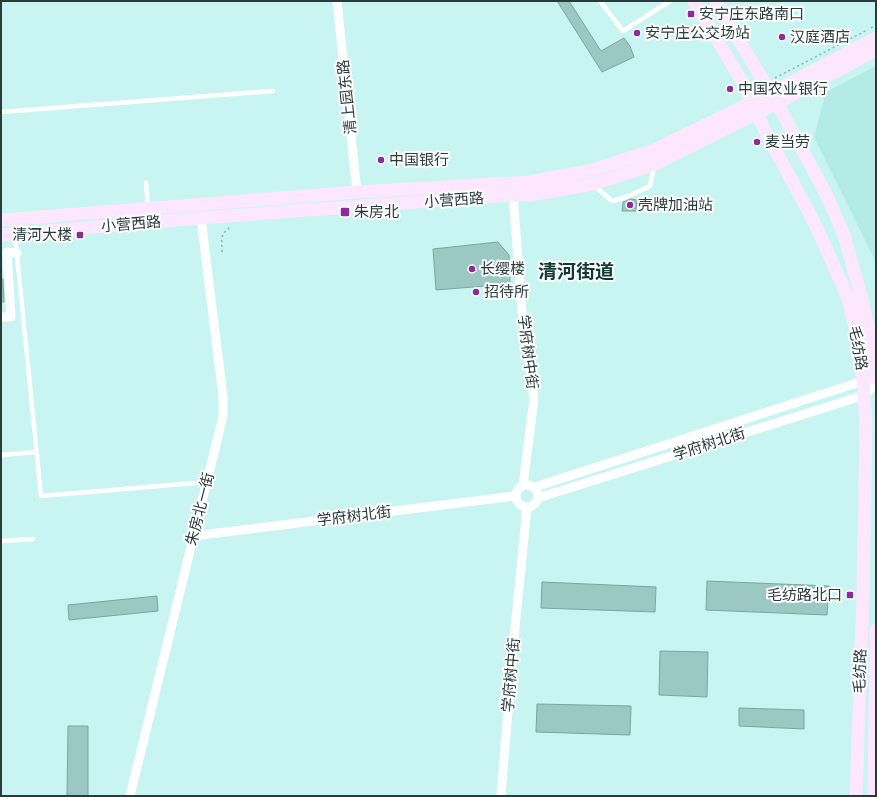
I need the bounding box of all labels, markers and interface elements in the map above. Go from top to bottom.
place label: 安宁庄东路南口 [699,4,804,23]
marker: 安宁庄东路南口 [686,9,696,19]
place label: 安宁庄公交场站 [645,23,750,42]
place label: 汉庭酒店 [790,27,850,46]
marker: 安宁庄公交场站 [632,28,642,38]
marker: 汉庭酒店 [777,32,787,42]
street label: 清上园东路 [333,59,360,135]
place label: 中国农业银行 [738,79,828,98]
marker: 中国农业银行 [725,84,735,94]
place label: 麦当劳 [765,132,810,151]
marker: 麦当劳 [752,137,762,147]
place label: 中国银行 [389,150,449,169]
marker: 中国银行 [376,155,386,165]
street label: 小营西路 [423,188,485,211]
place label: 壳牌加油站 [638,195,713,214]
marker: 壳牌加油站 [625,200,635,210]
place label: 朱房北 [354,202,399,221]
marker: 朱房北 [339,206,351,218]
street label: 小营西路 [100,211,162,236]
place label: 清河大楼 [12,225,72,244]
marker: 清河大楼 [75,230,85,240]
place label: 长缨楼 [480,259,525,278]
district label: 清河街道 [538,259,614,284]
marker: 长缨楼 [467,264,477,274]
place label: 招待所 [484,282,529,301]
marker: 招待所 [471,287,481,297]
street label: 学府树中街 [514,314,542,390]
street label: 毛纺路 [845,324,872,372]
street label: 学府树北街 [670,423,747,464]
street label: 朱房北一街 [181,470,218,548]
street label: 学府树北街 [316,502,392,530]
place label: 毛纺路北口 [767,585,842,604]
marker: 毛纺路北口 [845,590,855,600]
street label: 学府树中街 [498,637,523,713]
street label: 毛纺路 [849,648,870,694]

